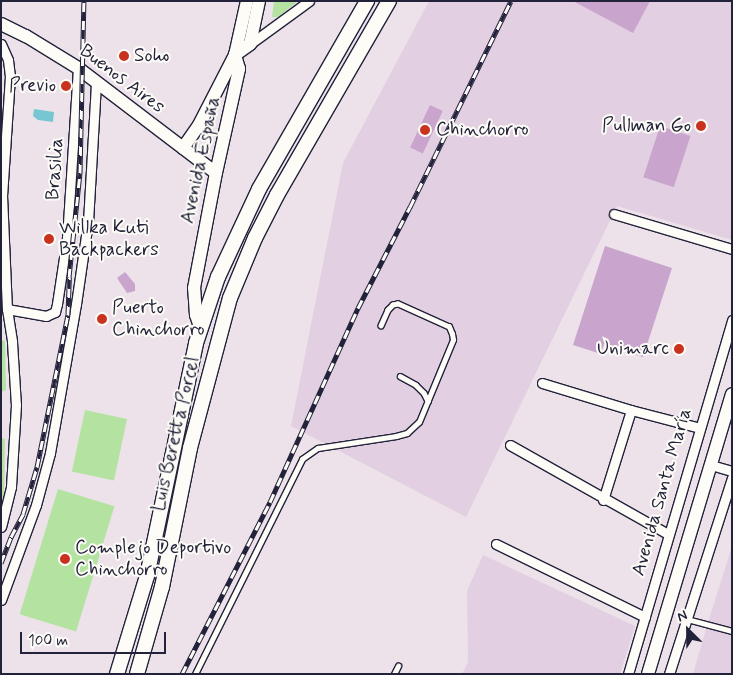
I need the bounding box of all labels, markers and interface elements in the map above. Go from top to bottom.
street label: Buenos Aires [75,40,169,118]
place label: Soho [134,45,169,67]
marker: Soho [118,50,130,62]
place label: Previo [9,75,56,97]
marker: Previo [60,80,72,92]
street label: Avenida España [177,97,225,223]
place label: Pullman Go [602,115,691,137]
place label: Chinchorro [436,119,529,141]
marker: Pullman Go [695,120,707,132]
marker: Chinchorro [418,123,432,137]
street label: Brasilia [41,137,69,201]
place label: Willka Kuti Backpackers [59,217,159,261]
marker: Willka Kuti Backpackers [43,233,55,245]
place label: Puerto Chinchorro [112,297,205,341]
marker: Puerto Chinchorro [96,313,108,325]
place label: Unimarc [597,338,669,360]
marker: Unimarc [673,343,685,355]
street label: Luis Beretta Porcel [147,355,205,513]
street label: Avenida Santa María [627,406,697,578]
place label: Complejo Deportivo Chinchorro [75,537,231,581]
marker: Complejo Deportivo Chinchorro [59,553,71,565]
north arrow [663,605,713,655]
text: N [674,606,690,626]
scale bar [22,622,169,654]
text: 100 m [28,631,68,651]

